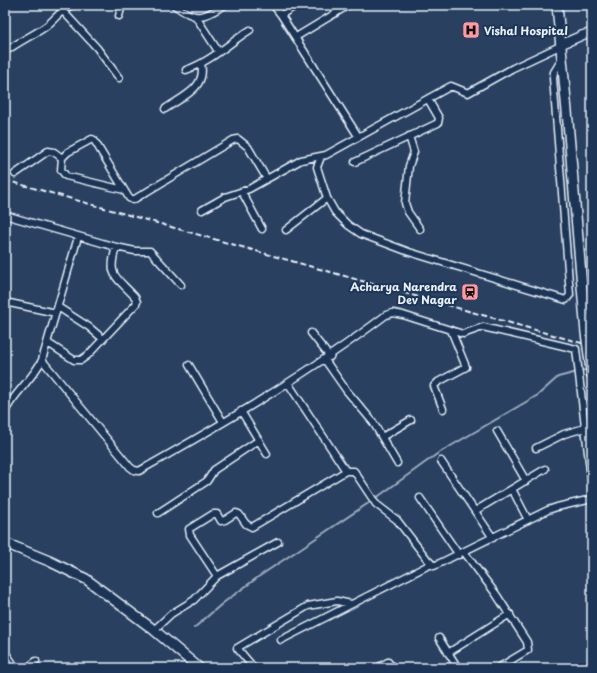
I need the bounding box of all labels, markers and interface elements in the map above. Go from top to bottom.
hospital icon: Vishal Hospital [461,20,481,40]
place label: Vishal Hospital [484,22,568,39]
place label: Acharya Narendra Dev Nagar [350,278,457,308]
station icon: Acharya Narendra Dev Nagar [460,282,480,302]

